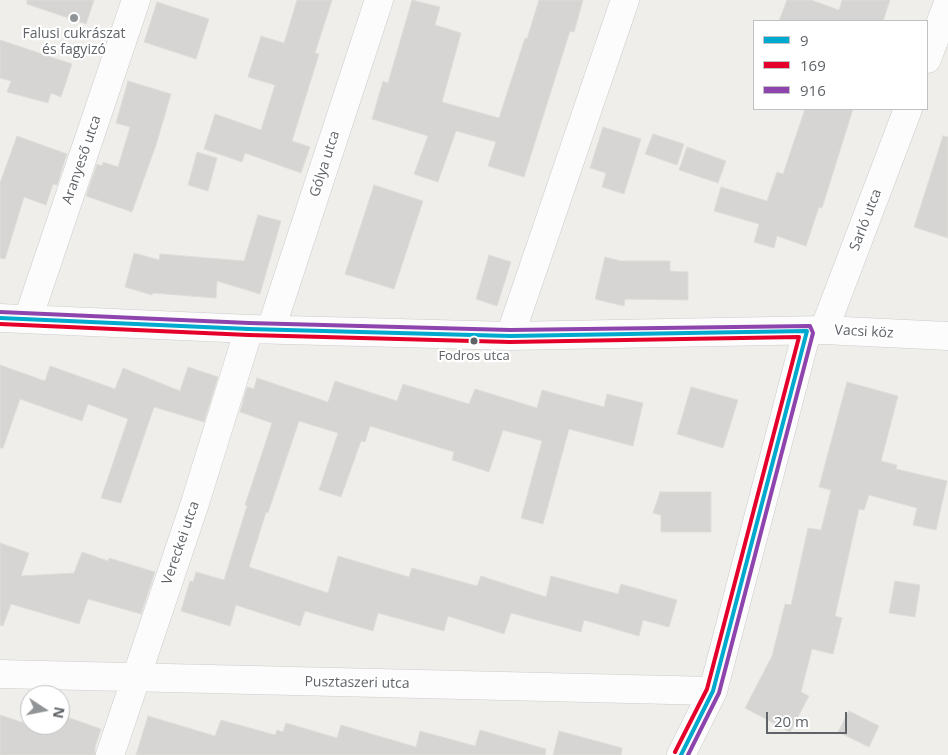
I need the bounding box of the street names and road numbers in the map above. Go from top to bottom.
street label: Aranyeső utca [59,113,105,207]
street label: Gólya utca [306,129,344,199]
street label: Sarló utca [847,187,885,253]
street label: Vacsi köz [834,322,894,342]
street label: Vereckei utca [159,499,203,587]
street label: Pusztaszeri utca [304,674,410,692]

